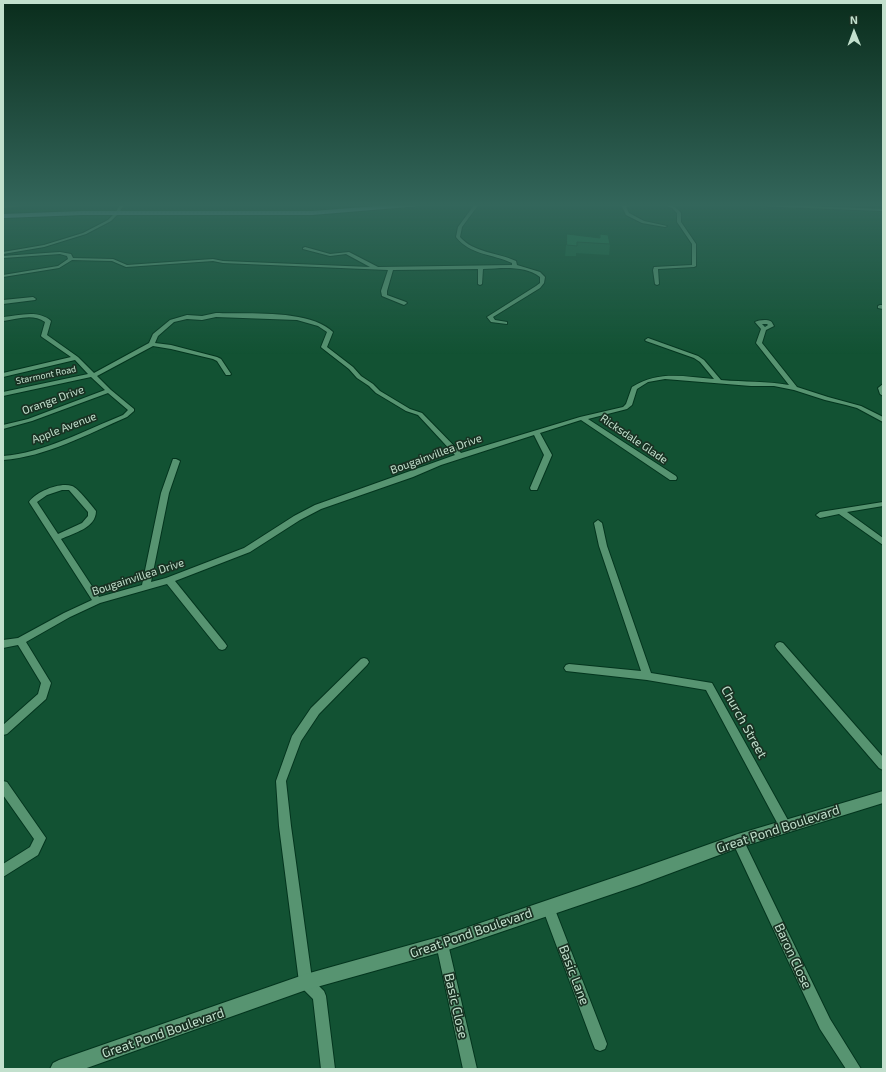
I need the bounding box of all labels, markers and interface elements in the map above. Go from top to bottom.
north arrow [834,12,874,52]
text: N [850,13,858,26]
street label: Starmont Road [15,363,77,387]
street label: Orange Drive [20,383,86,417]
street label: Apple Avenue [30,410,98,446]
street label: Ricksdale Glade [598,412,670,466]
street label: Bougainvillea Drive [389,431,483,477]
street label: Bougainvillea Drive [90,556,186,598]
street label: Church Street [718,683,770,761]
street label: Great Pond Boulevard [715,802,841,856]
street label: Great Pond Boulevard [408,905,534,961]
street label: Baron Close [771,921,815,991]
street label: Basic Lane [555,943,593,1007]
street label: Basic Close [441,972,471,1040]
street label: Great Pond Boulevard [100,1005,226,1061]

